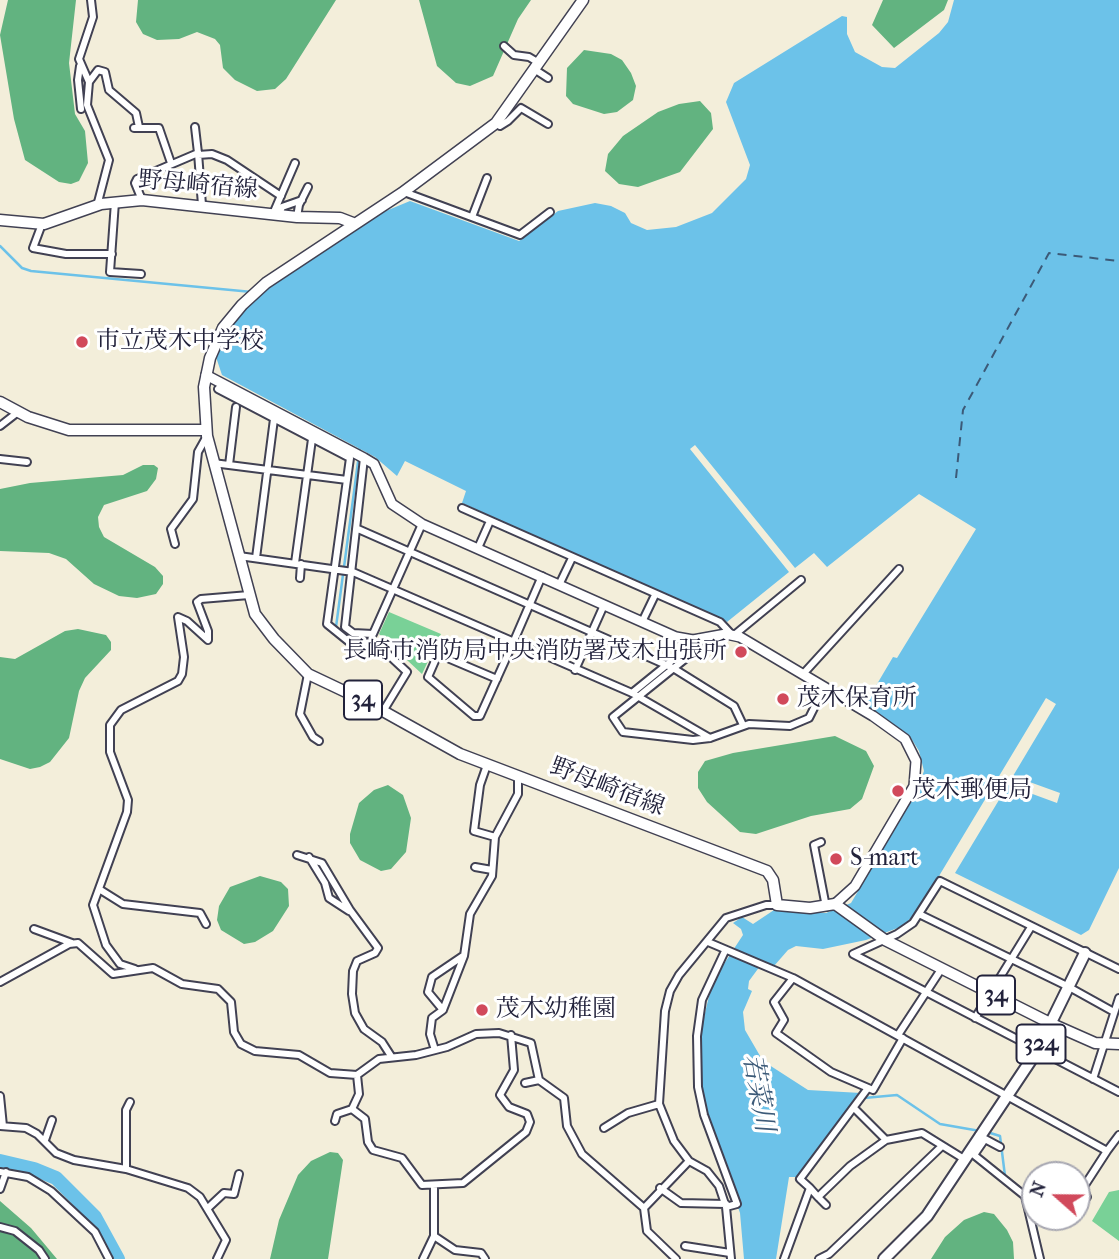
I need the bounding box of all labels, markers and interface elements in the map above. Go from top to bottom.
street label: 野母崎宿線 [137,166,259,206]
place label: 市立茂木中学校 [96,328,264,356]
marker: 市立茂木中学校 [74,334,90,350]
place label: 長崎市消防局中央消防署茂木出張所 [343,638,727,666]
marker: 長崎市消防局中央消防署茂木出張所 [733,644,749,660]
road number: 34 [344,680,382,720]
place label: 茂木保育所 [797,685,917,713]
marker: 茂木保育所 [775,691,791,707]
street label: 野母崎宿線 [546,753,668,823]
place label: 茂木郵便局 [912,777,1032,805]
marker: 茂木郵便局 [890,783,906,799]
place label: S-mart [850,845,919,873]
marker: S-mart [828,851,844,867]
road number: 34 [977,976,1015,1014]
place label: 茂木幼稚園 [496,996,616,1024]
marker: 茂木幼稚園 [474,1002,490,1018]
road number: 324 [1016,1024,1066,1064]
water label: 若菜川 [735,1052,779,1134]
north arrow [1021,1161,1091,1231]
text: N [1025,1179,1051,1200]

